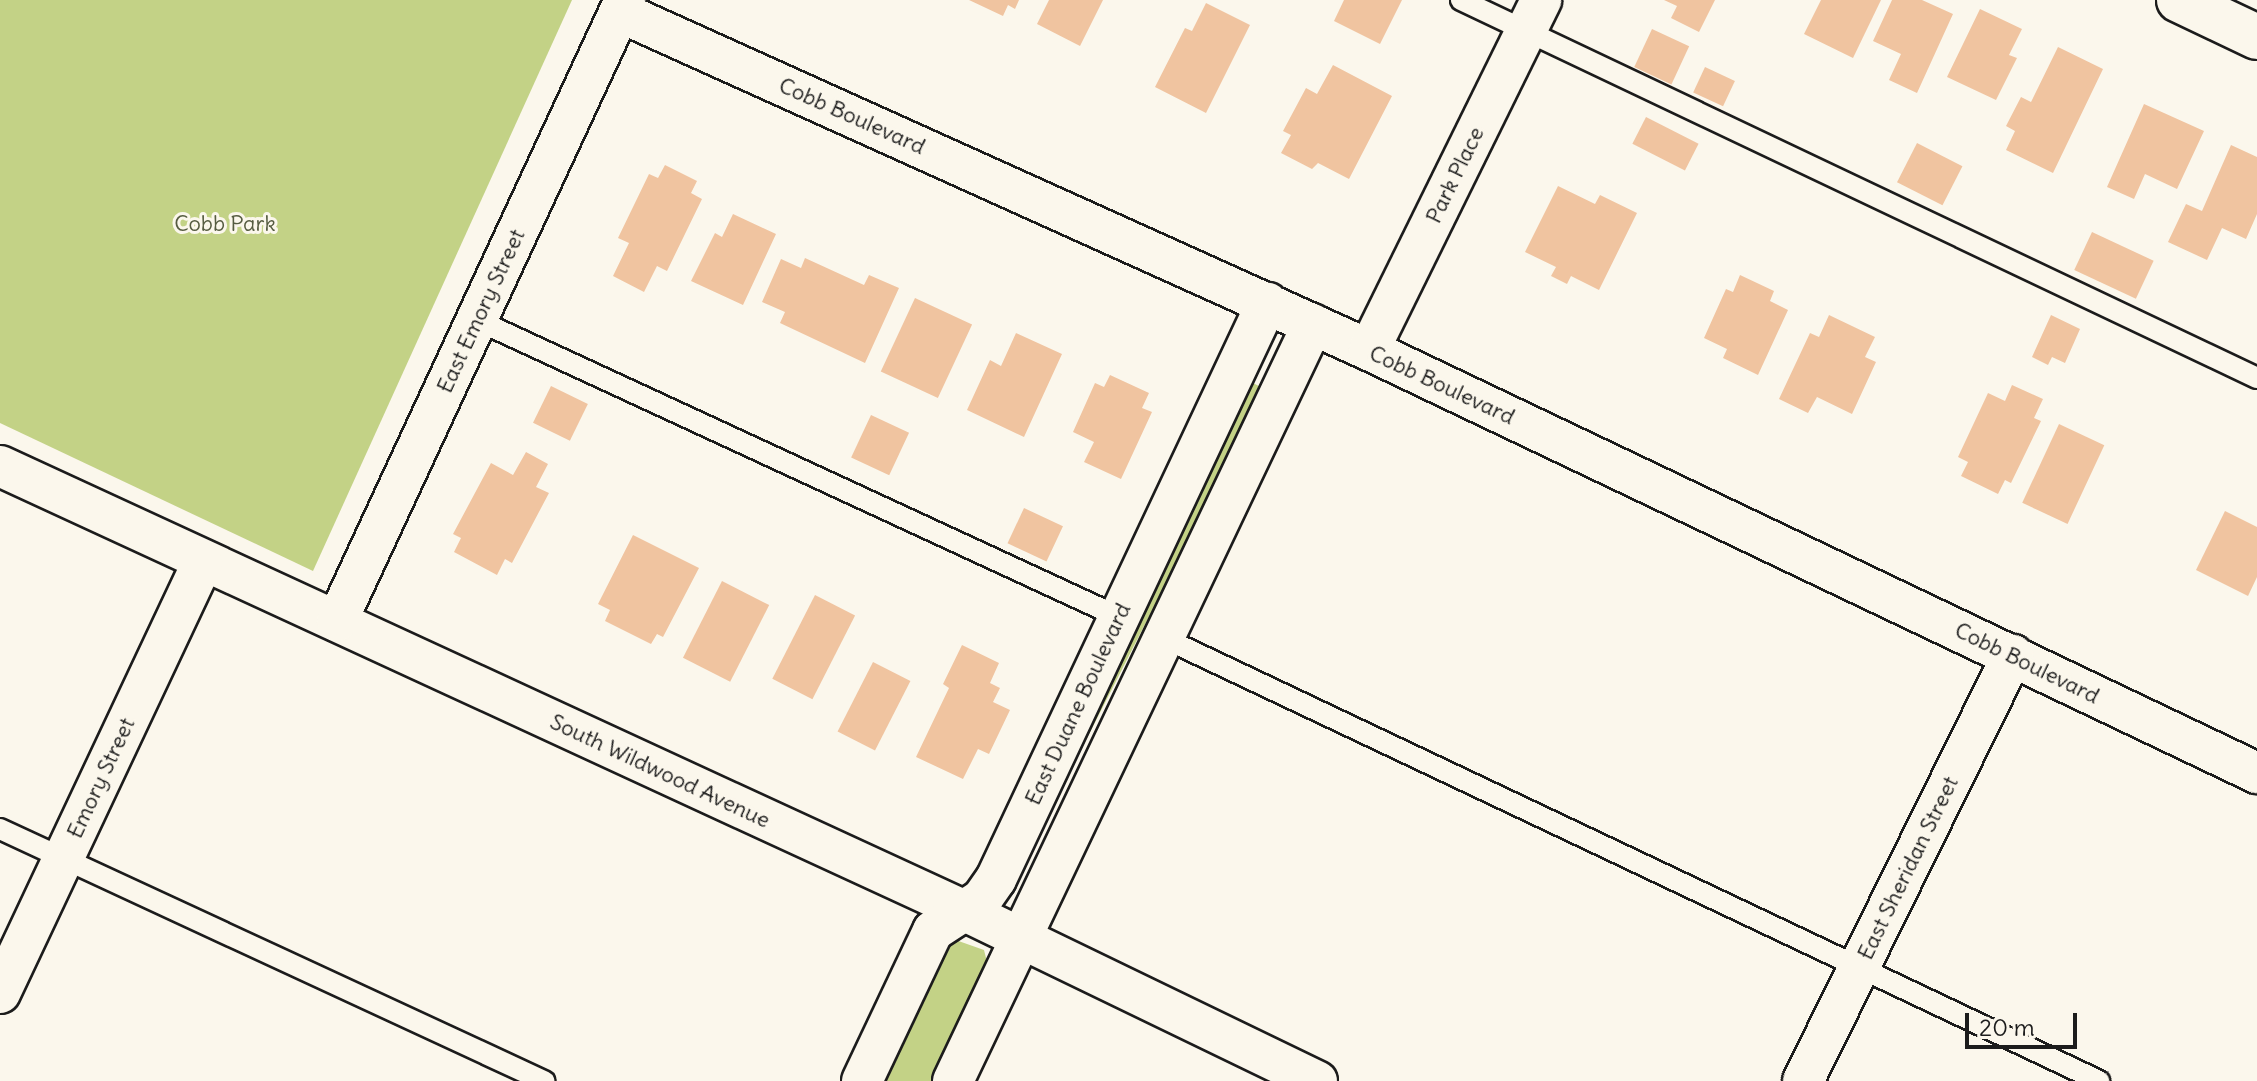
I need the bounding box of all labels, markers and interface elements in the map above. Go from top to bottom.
street label: Cobb Boulevard [775,72,929,160]
street label: Park Place [1420,122,1490,228]
park label: Cobb Park [174,211,276,237]
street label: East Emory Street [431,225,531,397]
street label: Cobb Boulevard [1365,340,1519,430]
street label: East Duane Boulevard [1020,599,1136,809]
street label: Cobb Boulevard [1951,617,2103,709]
street label: South Wildwood Avenue [546,708,774,834]
street label: Emory Street [62,714,140,842]
street label: East Sheridan Street [1852,772,1964,964]
scale bar [1969,997,2081,1047]
text: 20 m [1979,1012,2035,1042]

